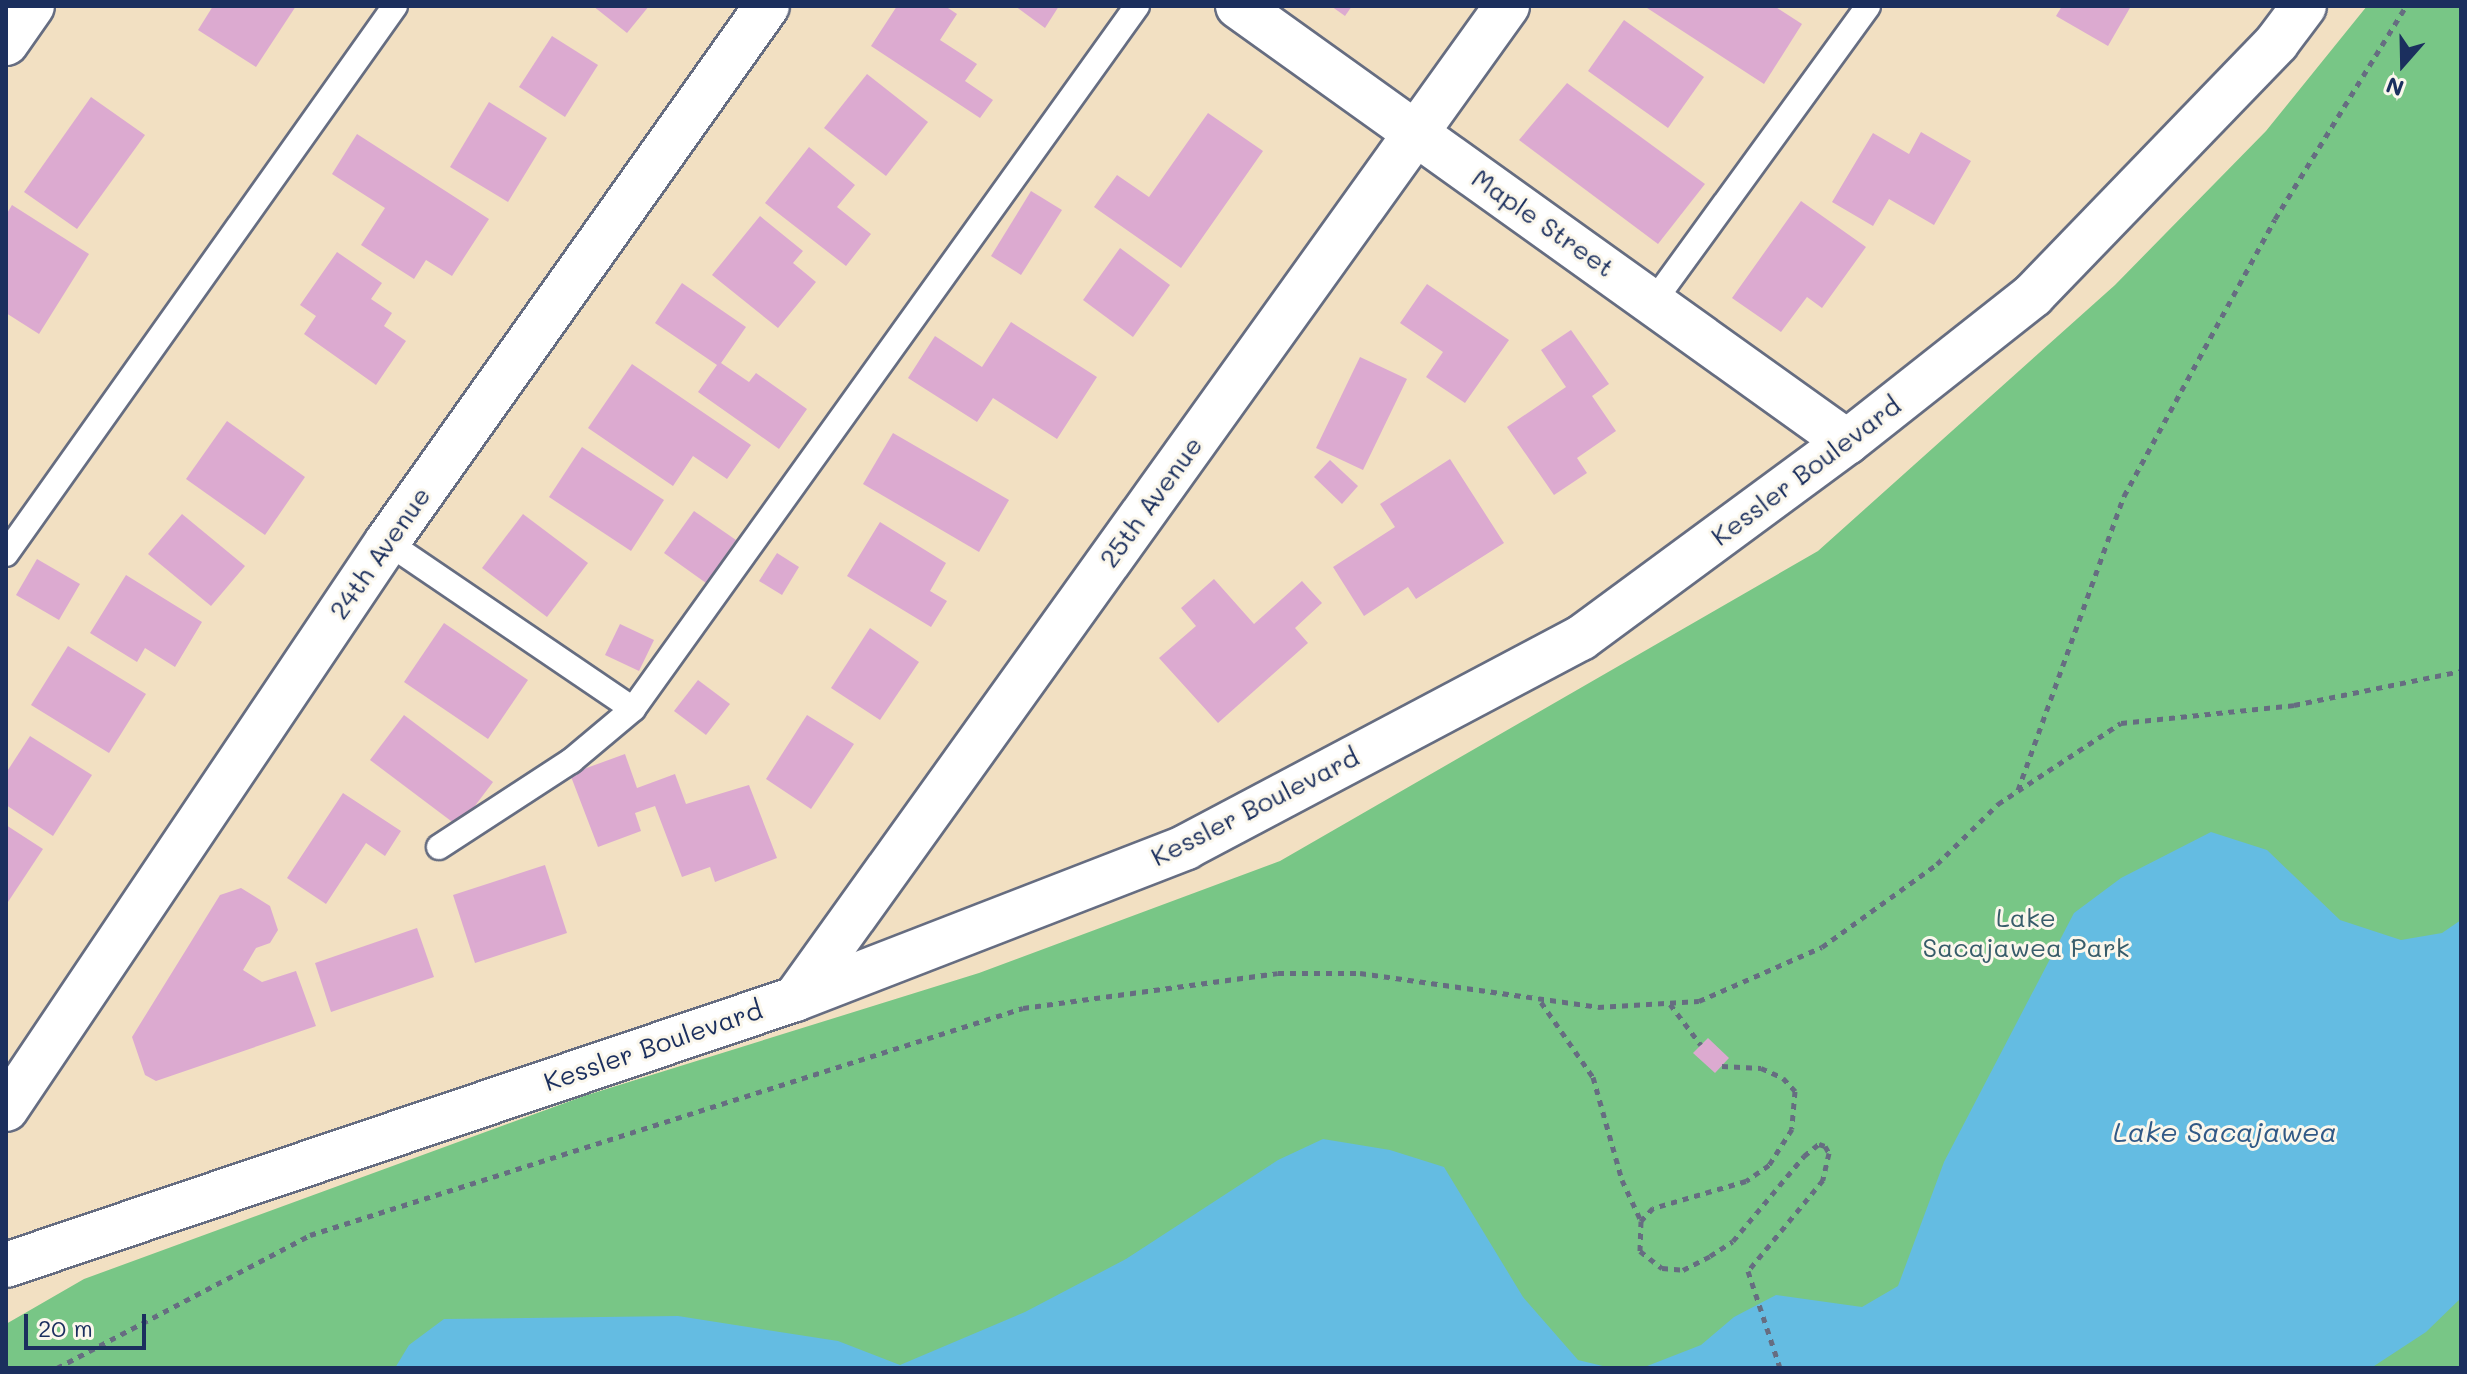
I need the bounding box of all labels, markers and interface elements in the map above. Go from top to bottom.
north arrow [2363,24,2443,104]
text: N [2382,71,2407,104]
street label: Maple Street [1466,162,1620,284]
street label: Kessler Boulevard [1705,390,1907,552]
street label: 25th Avenue [1093,431,1209,573]
street label: 24th Avenue [323,481,437,625]
street label: Kessler Boulevard [1146,741,1364,873]
park label: Lake Sacajawea Park [1923,902,2129,964]
street label: Kessler Boulevard [540,994,766,1098]
water label: Lake Sacajawea [2113,1114,2337,1148]
scale bar [28,1298,150,1348]
text: 20 m [38,1312,93,1343]

